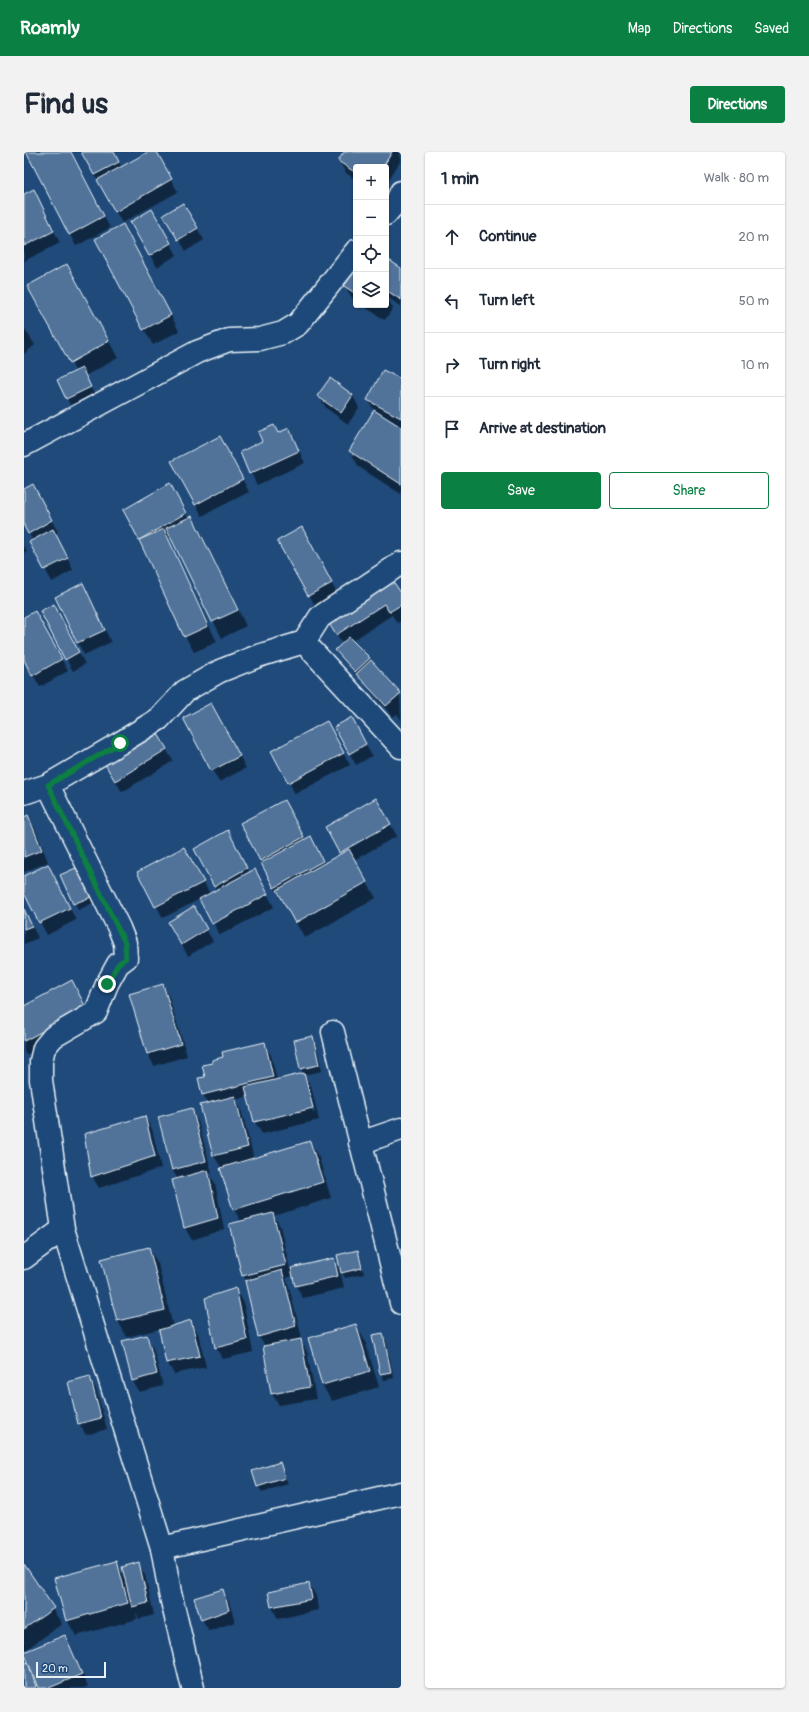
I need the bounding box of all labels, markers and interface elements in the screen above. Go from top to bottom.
text: Roamly [20,16,80,40]
text: Map [628,20,651,37]
text: Directions [673,20,732,37]
text: Saved [754,20,789,37]
button: Directions [690,86,785,123]
text: Find us [24,87,108,122]
map controls [353,164,389,308]
button: + [353,164,389,200]
text: 1 min [441,168,479,189]
text: Walk · 80 m [704,170,769,186]
button: − [353,200,389,236]
icon: ahead [441,226,463,248]
text: Continue [479,227,537,246]
text: 20 m [738,229,769,245]
button: locate [353,236,389,272]
button: layers [353,272,389,308]
icon: left [441,290,463,312]
text: Turn left [479,291,535,310]
text: 50 m [739,293,769,309]
icon: right [441,354,463,376]
text: Turn right [479,355,540,374]
text: 10 m [741,357,769,373]
icon: arrive [441,418,463,440]
text: Arrive at destination [479,419,606,438]
button: Save [441,472,601,509]
button: Share [609,472,769,509]
route start [111,734,129,752]
route end [98,975,116,993]
scale bar [36,1660,106,1679]
text: 20 m [42,1662,68,1675]

